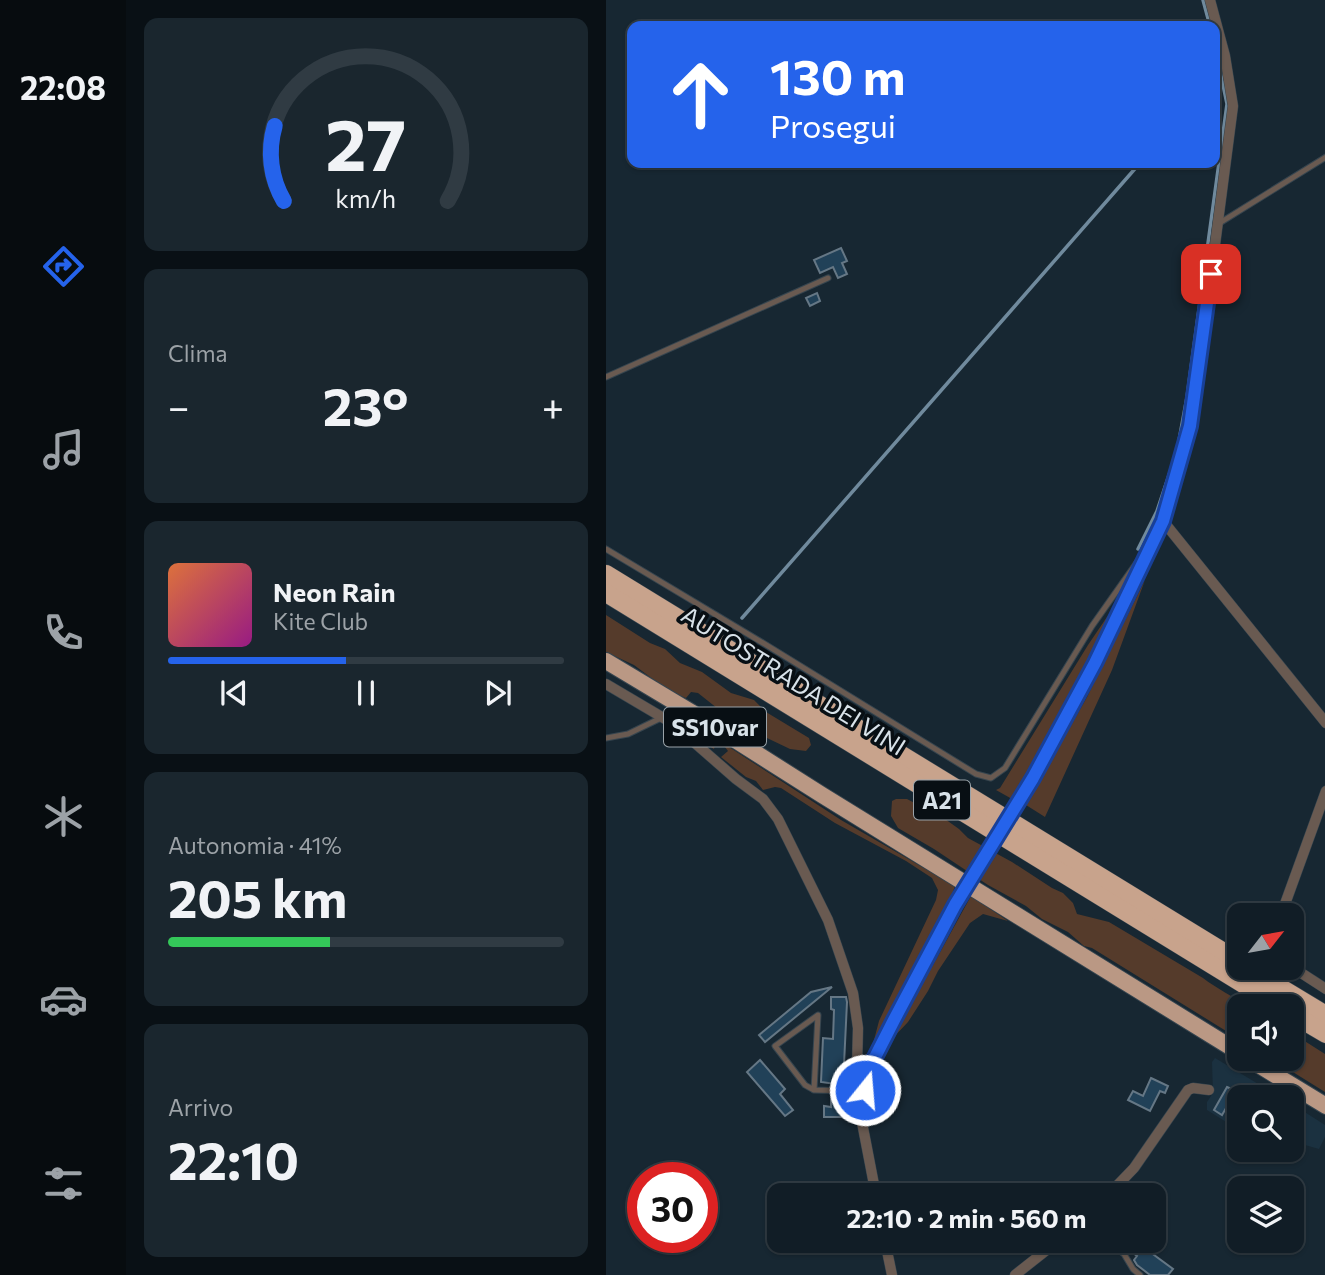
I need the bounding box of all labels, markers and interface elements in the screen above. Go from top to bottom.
text: 130 m [770,45,905,105]
icon: ahead [655,49,746,140]
text: 22:08 [20,67,106,107]
text: 27 [326,97,406,186]
text: Prosegui [770,105,896,145]
text: km/h [336,183,396,213]
icon: directions [39,242,88,291]
pin [1181,244,1241,304]
icon: arrive [1192,255,1230,293]
text: Clima [168,339,228,367]
text: 23° [323,373,409,437]
text: − [168,382,190,429]
text: + [542,382,564,429]
icon: music [39,425,88,474]
text: Neon Rain [273,576,396,607]
street label: AUTOSTRADA DEI VINI [677,599,911,761]
text: Kite Club [273,607,368,635]
icon: phone [39,608,88,657]
icon: previous [215,674,253,712]
icon: pause [347,674,385,712]
icon: next [479,674,517,712]
road number: SS10var [664,708,766,747]
road number: A21 [914,780,970,820]
icon: climate [39,792,88,841]
text: Autonomia · 41% [168,831,342,859]
text: 205 km [168,865,347,929]
north arrow [1227,903,1304,980]
map controls [1227,903,1304,1253]
icon: car [39,975,88,1024]
button: sound [1227,994,1304,1071]
position arrow [828,1053,902,1127]
button: search [1227,1085,1304,1162]
text: Arrivo [168,1093,233,1121]
text: 22:10 [168,1127,299,1191]
icon: filters [39,1159,88,1208]
speed limit sign: 30 [627,1162,718,1253]
button: layers [1227,1176,1304,1253]
text: 22:10 · 2 min · 560 m [847,1202,1086,1233]

